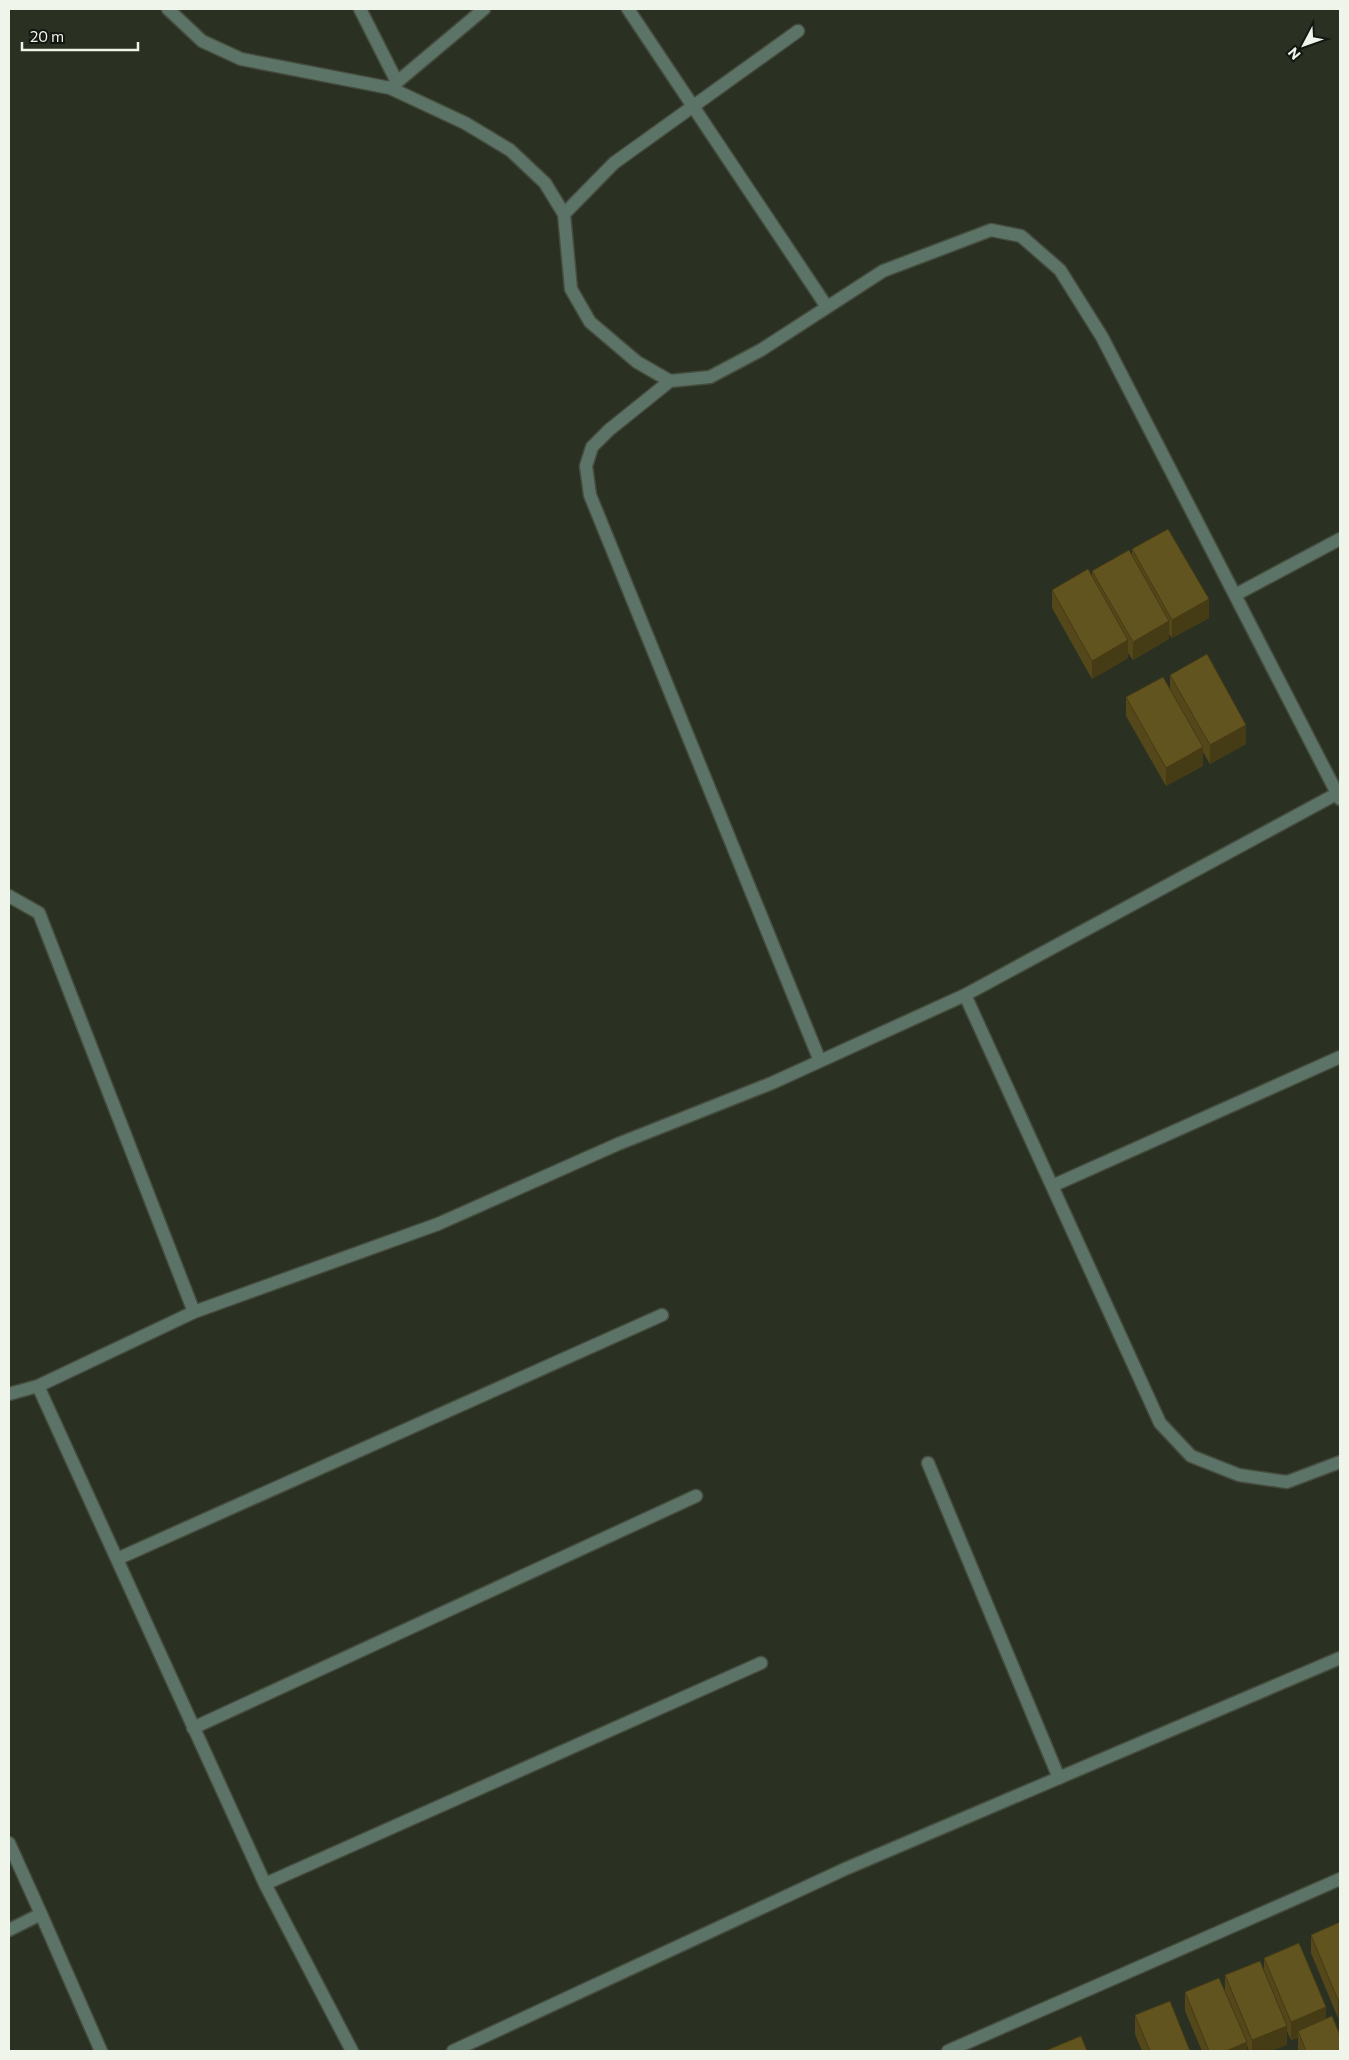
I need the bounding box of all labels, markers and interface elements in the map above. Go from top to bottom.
scale bar [22,20,139,52]
north arrow [1279,20,1329,70]
text: 20 m [30,27,64,45]
text: N [1284,44,1304,63]

